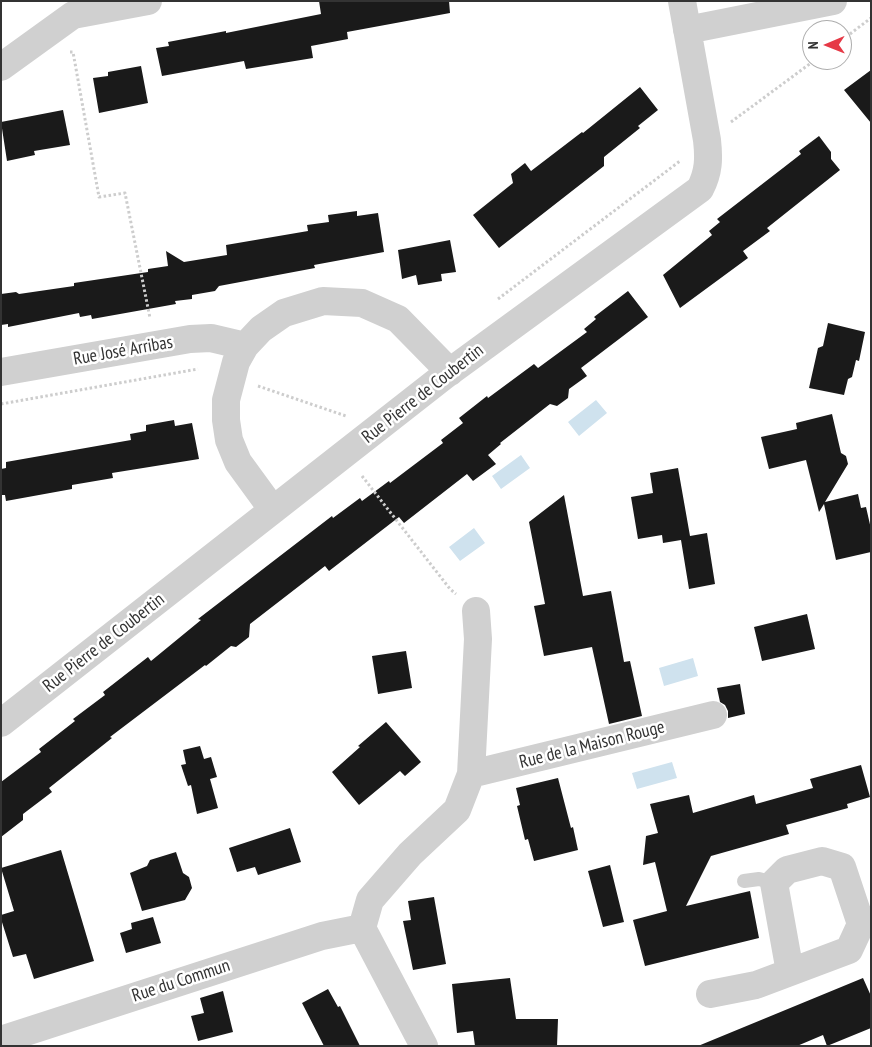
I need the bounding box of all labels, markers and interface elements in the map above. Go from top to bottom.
north arrow [802,20,852,70]
text: N [804,41,822,49]
street label: Rue José Arribas [72,332,174,370]
street label: Rue Pierre de Coubertin [358,340,488,448]
street label: Rue Pierre de Coubertin [39,589,169,697]
street label: Rue de la Maison Rouge [517,717,667,773]
street label: Rue du Commun [129,955,233,1007]

